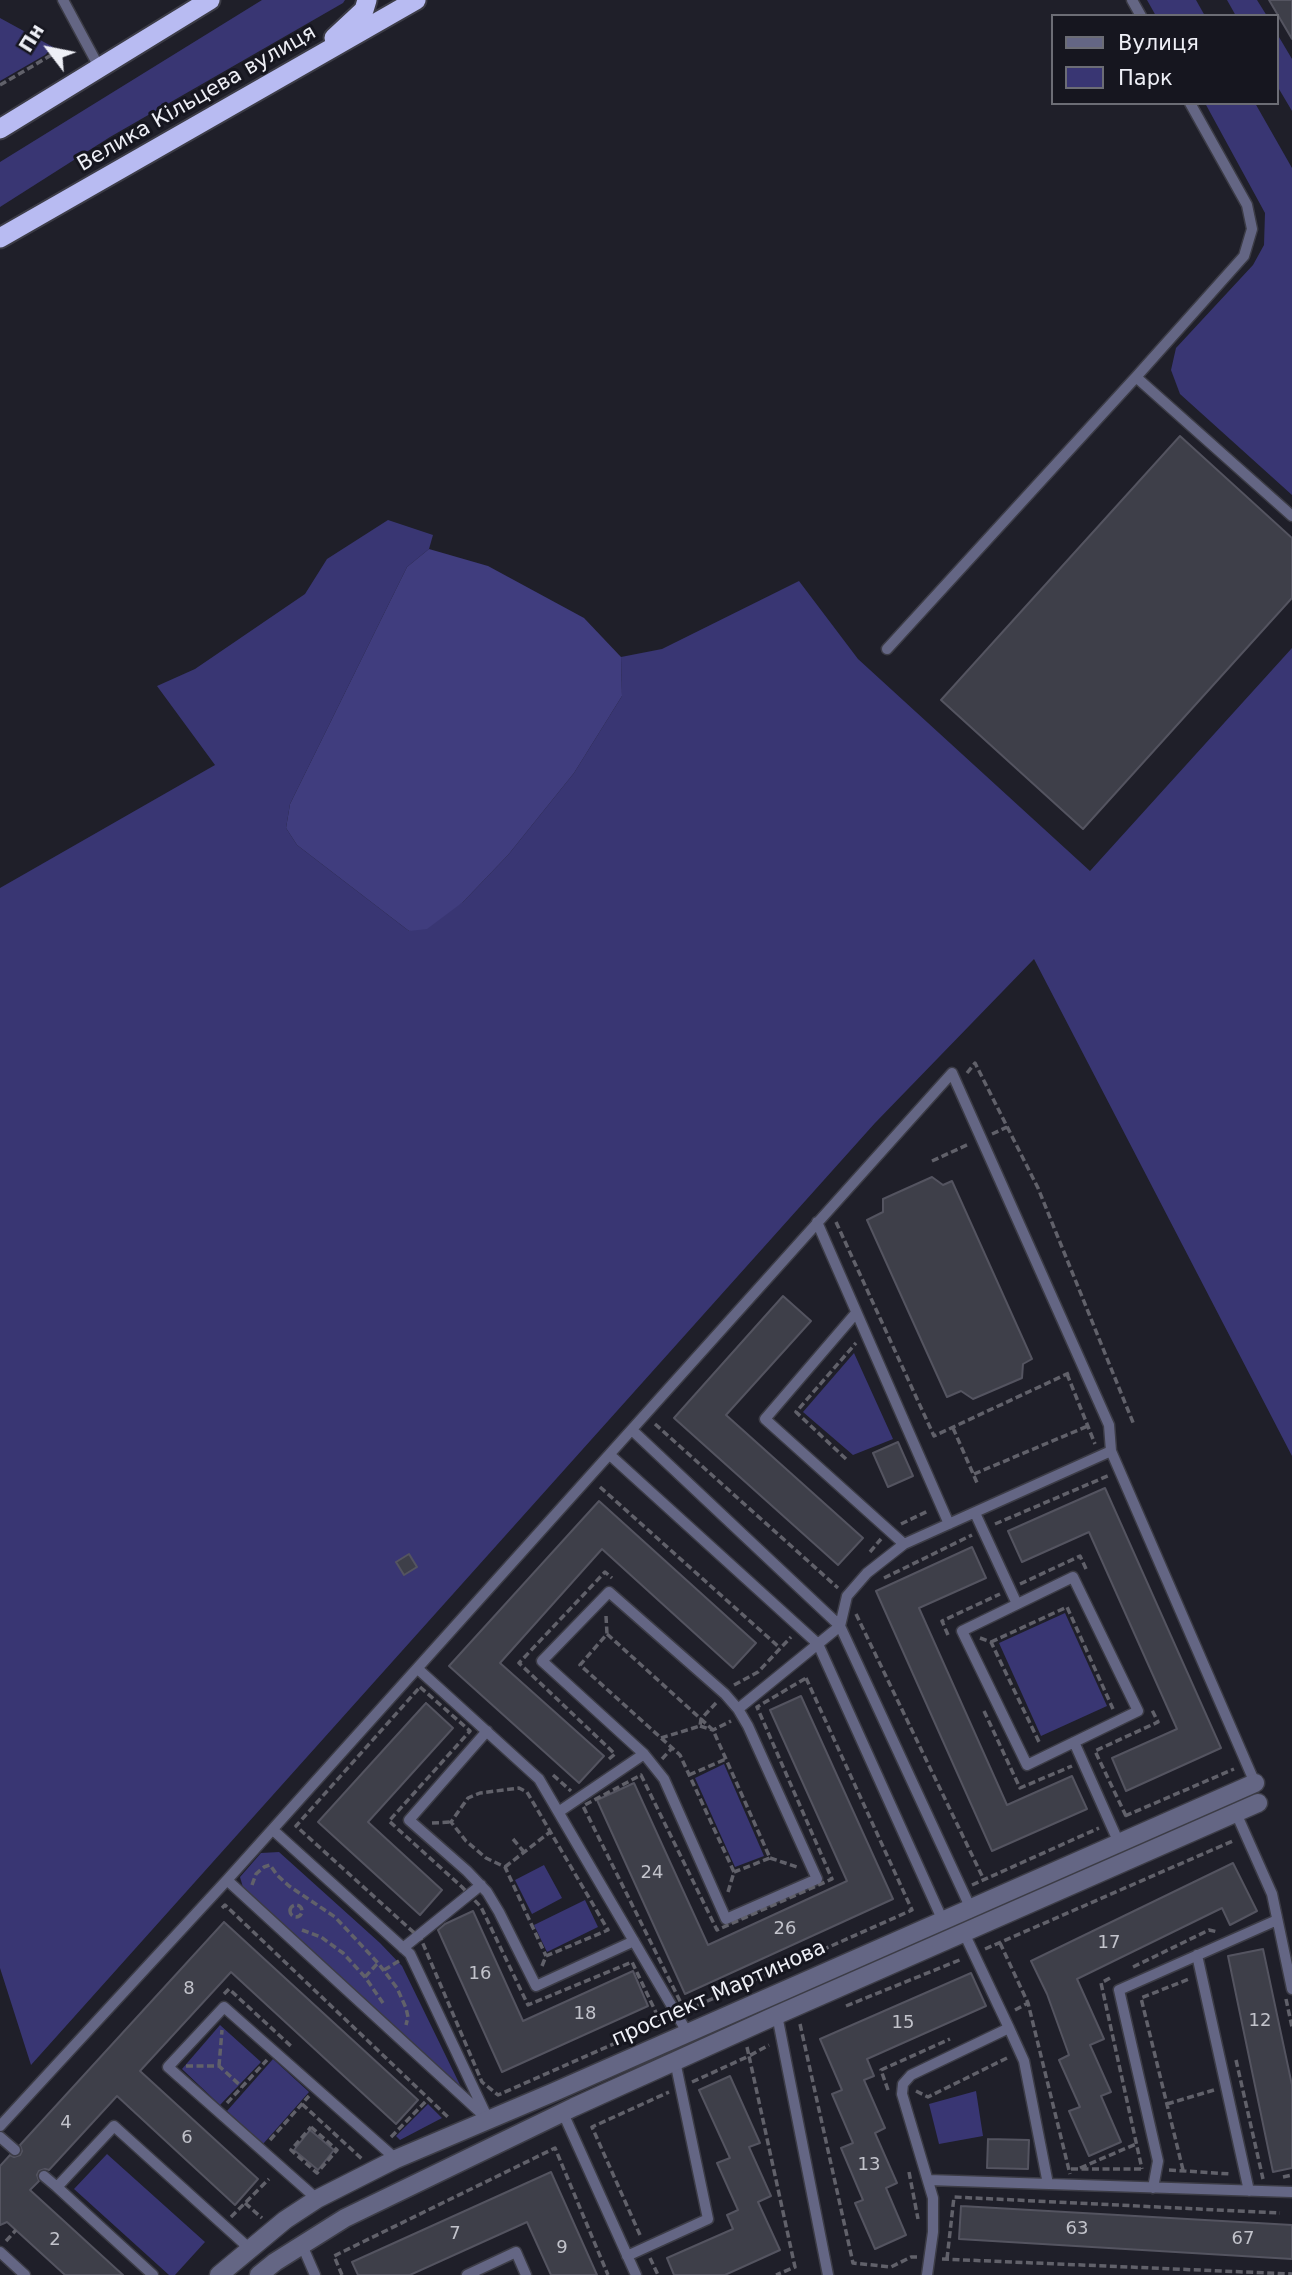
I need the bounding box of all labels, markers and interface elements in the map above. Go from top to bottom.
north arrow [14,14,84,84]
legend [1050,14,1278,105]
text: Пн [14,20,48,56]
street label: Велика Кільцева вулиця [73,20,321,178]
text: Вулиця [1118,31,1199,55]
text: Парк [1118,66,1173,90]
house number: 24 [641,1862,663,1884]
house number: 26 [774,1918,796,1940]
house number: 17 [1098,1932,1120,1954]
street label: проспект Мартинова [608,1935,830,2053]
house number: 16 [469,1963,491,1985]
house number: 8 [183,1978,195,2000]
house number: 18 [574,2003,596,2025]
house number: 12 [1249,2010,1271,2032]
house number: 15 [892,2012,914,2034]
house number: 4 [60,2112,72,2134]
house number: 6 [181,2127,193,2149]
house number: 13 [858,2154,880,2176]
house number: 63 [1066,2218,1088,2240]
house number: 7 [449,2223,461,2245]
house number: 67 [1232,2228,1254,2250]
house number: 2 [49,2229,61,2251]
house number: 9 [556,2237,568,2259]

